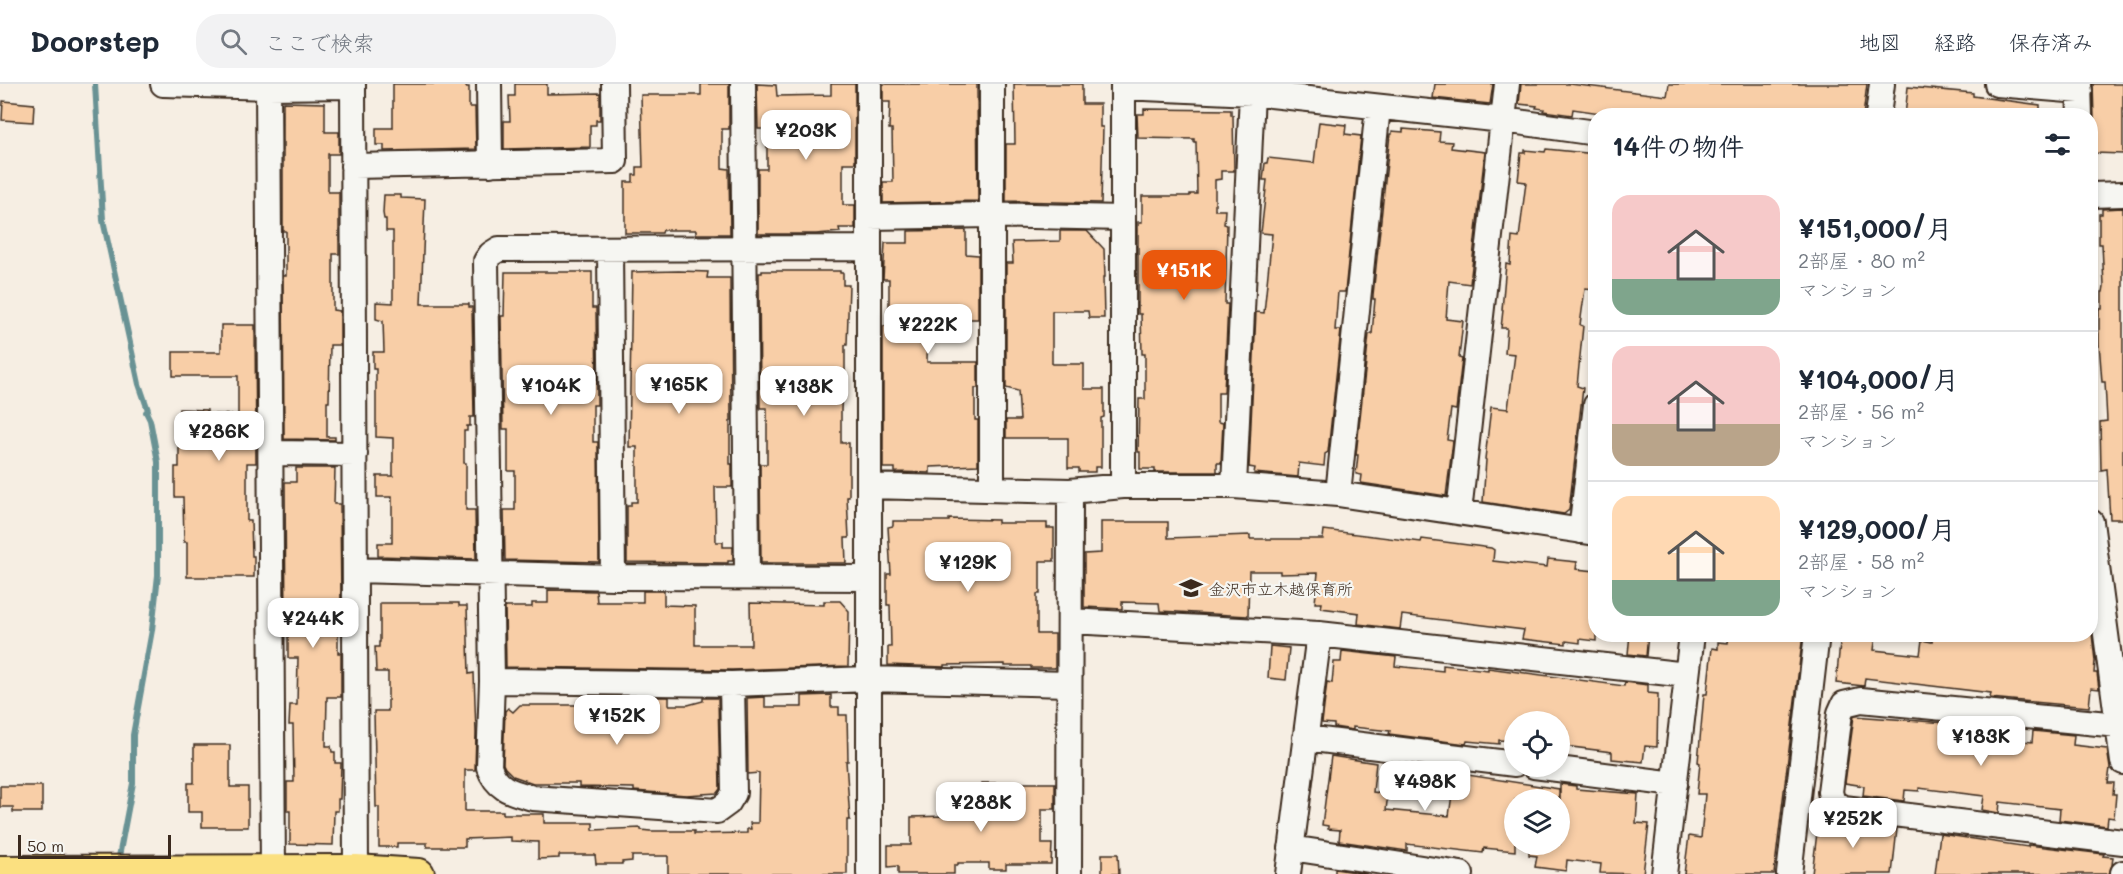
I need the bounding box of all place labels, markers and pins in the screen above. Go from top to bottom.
pin: ¥203K [764,110,848,161]
pin: ¥151K [1142,250,1226,301]
pin: ¥222K [886,304,970,355]
pin: ¥165K [637,364,721,415]
pin: ¥104K [509,365,593,416]
pin: ¥138K [762,366,846,417]
pin: ¥286K [177,411,261,462]
pin: ¥129K [926,542,1010,593]
school or university icon: 金沢市立木越保育所 [1178,575,1204,601]
place label: 金沢市立木越保育所 [1209,578,1353,599]
pin: ¥244K [271,598,355,649]
pin: ¥152K [575,695,659,746]
pin: ¥183K [1939,716,2023,767]
pin: ¥498K [1383,761,1467,812]
pin: ¥288K [939,782,1023,833]
pin: ¥252K [1811,798,1895,849]

